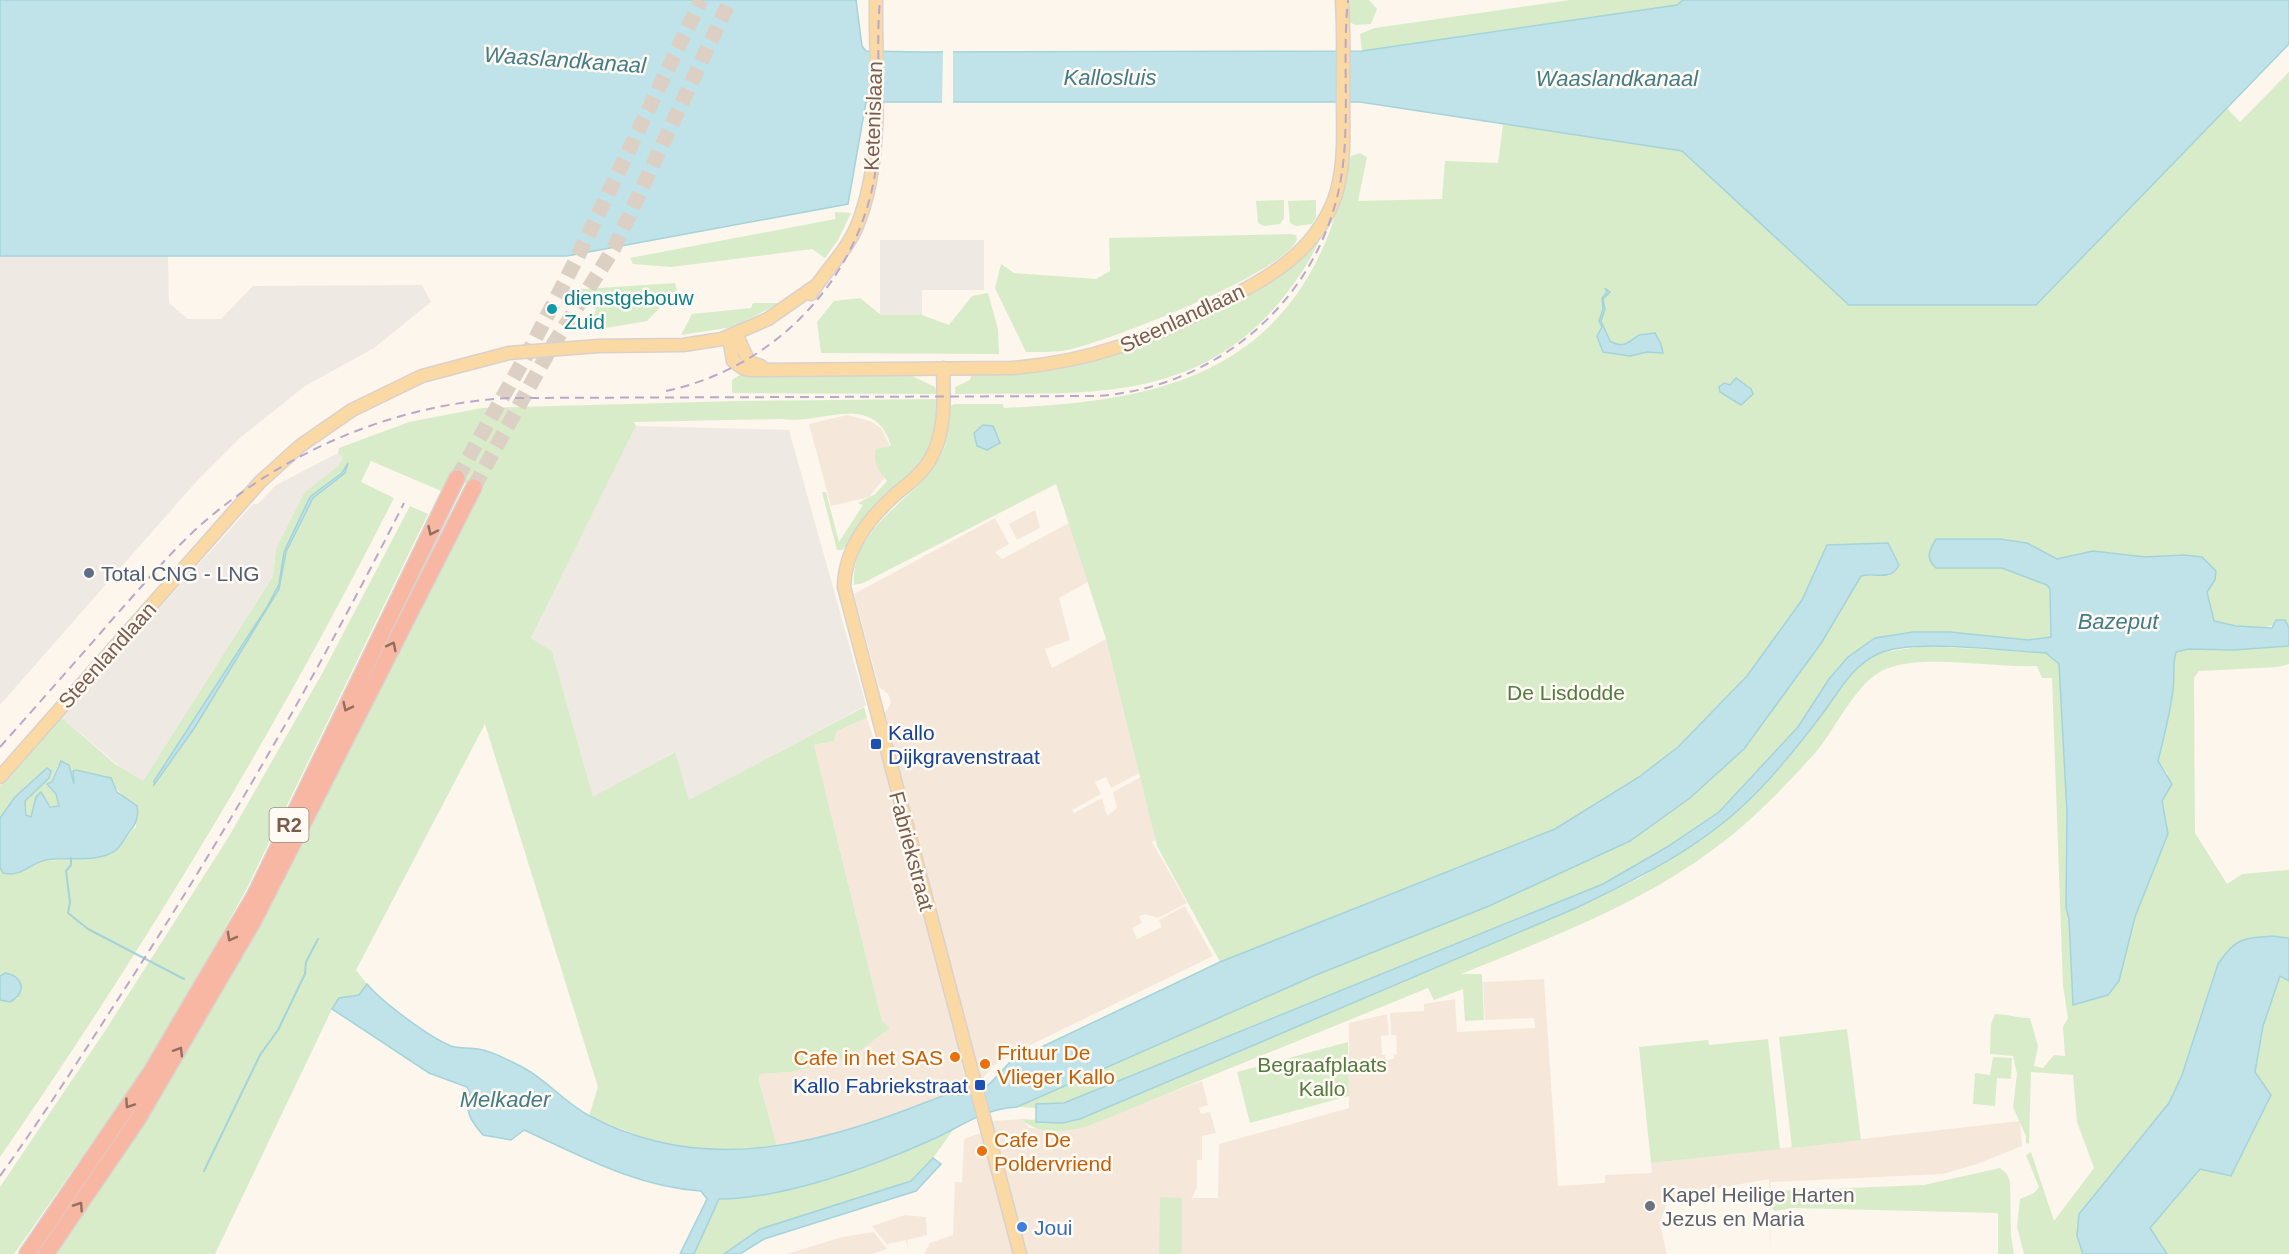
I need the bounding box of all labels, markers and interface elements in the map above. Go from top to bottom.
water label: Waaslandkanaal [483,42,648,78]
street label: Ketenislaan [860,61,886,171]
water label: Kallosluis [1064,65,1156,90]
water label: Waaslandkanaal [1536,66,1699,91]
street label: Steenlandlaan [1116,279,1248,357]
place label: dienstgebouw Zuid [564,286,694,333]
marker: dienstgebouw Zuid [545,302,559,316]
one-way arrow [427,525,439,536]
place label: Total CNG - LNG [101,562,260,585]
marker: Total CNG - LNG [82,566,96,580]
street label: Steenlandlaan [54,597,160,713]
water label: Bazeput [2078,609,2159,634]
one-way arrow [385,641,397,652]
park label: De Lisdodde [1507,681,1625,704]
one-way arrow [343,701,355,712]
place label: Kallo Dijkgravenstraat [888,721,1040,768]
marker: Kallo Dijkgravenstraat [869,737,883,751]
street label: Fabriekstraat [885,789,939,913]
road number: R2 [270,808,308,842]
one-way arrow [227,931,238,941]
place label: Frituur De Vlieger Kallo [997,1041,1115,1088]
place label: Cafe in het SAS [794,1046,943,1069]
one-way arrow [171,1047,183,1057]
marker: Cafe in het SAS [948,1050,962,1064]
park label: Begraafplaats Kallo [1257,1053,1387,1100]
marker: Frituur De Vlieger Kallo [978,1057,992,1071]
place label: Kallo Fabriekstraat [793,1074,968,1097]
marker: Kallo Fabriekstraat [973,1078,987,1092]
water label: Melkader [460,1087,552,1112]
one-way arrow [126,1097,137,1108]
place label: Cafe De Poldervriend [994,1128,1112,1175]
marker: Cafe De Poldervriend [975,1144,989,1158]
place label: Kapel Heilige Harten Jezus en Maria [1662,1183,1855,1230]
marker: Kapel Heilige Harten Jezus en Maria [1643,1199,1657,1213]
one-way arrow [72,1201,83,1212]
place label: Joui [1034,1216,1073,1239]
marker: Joui [1015,1220,1029,1234]

